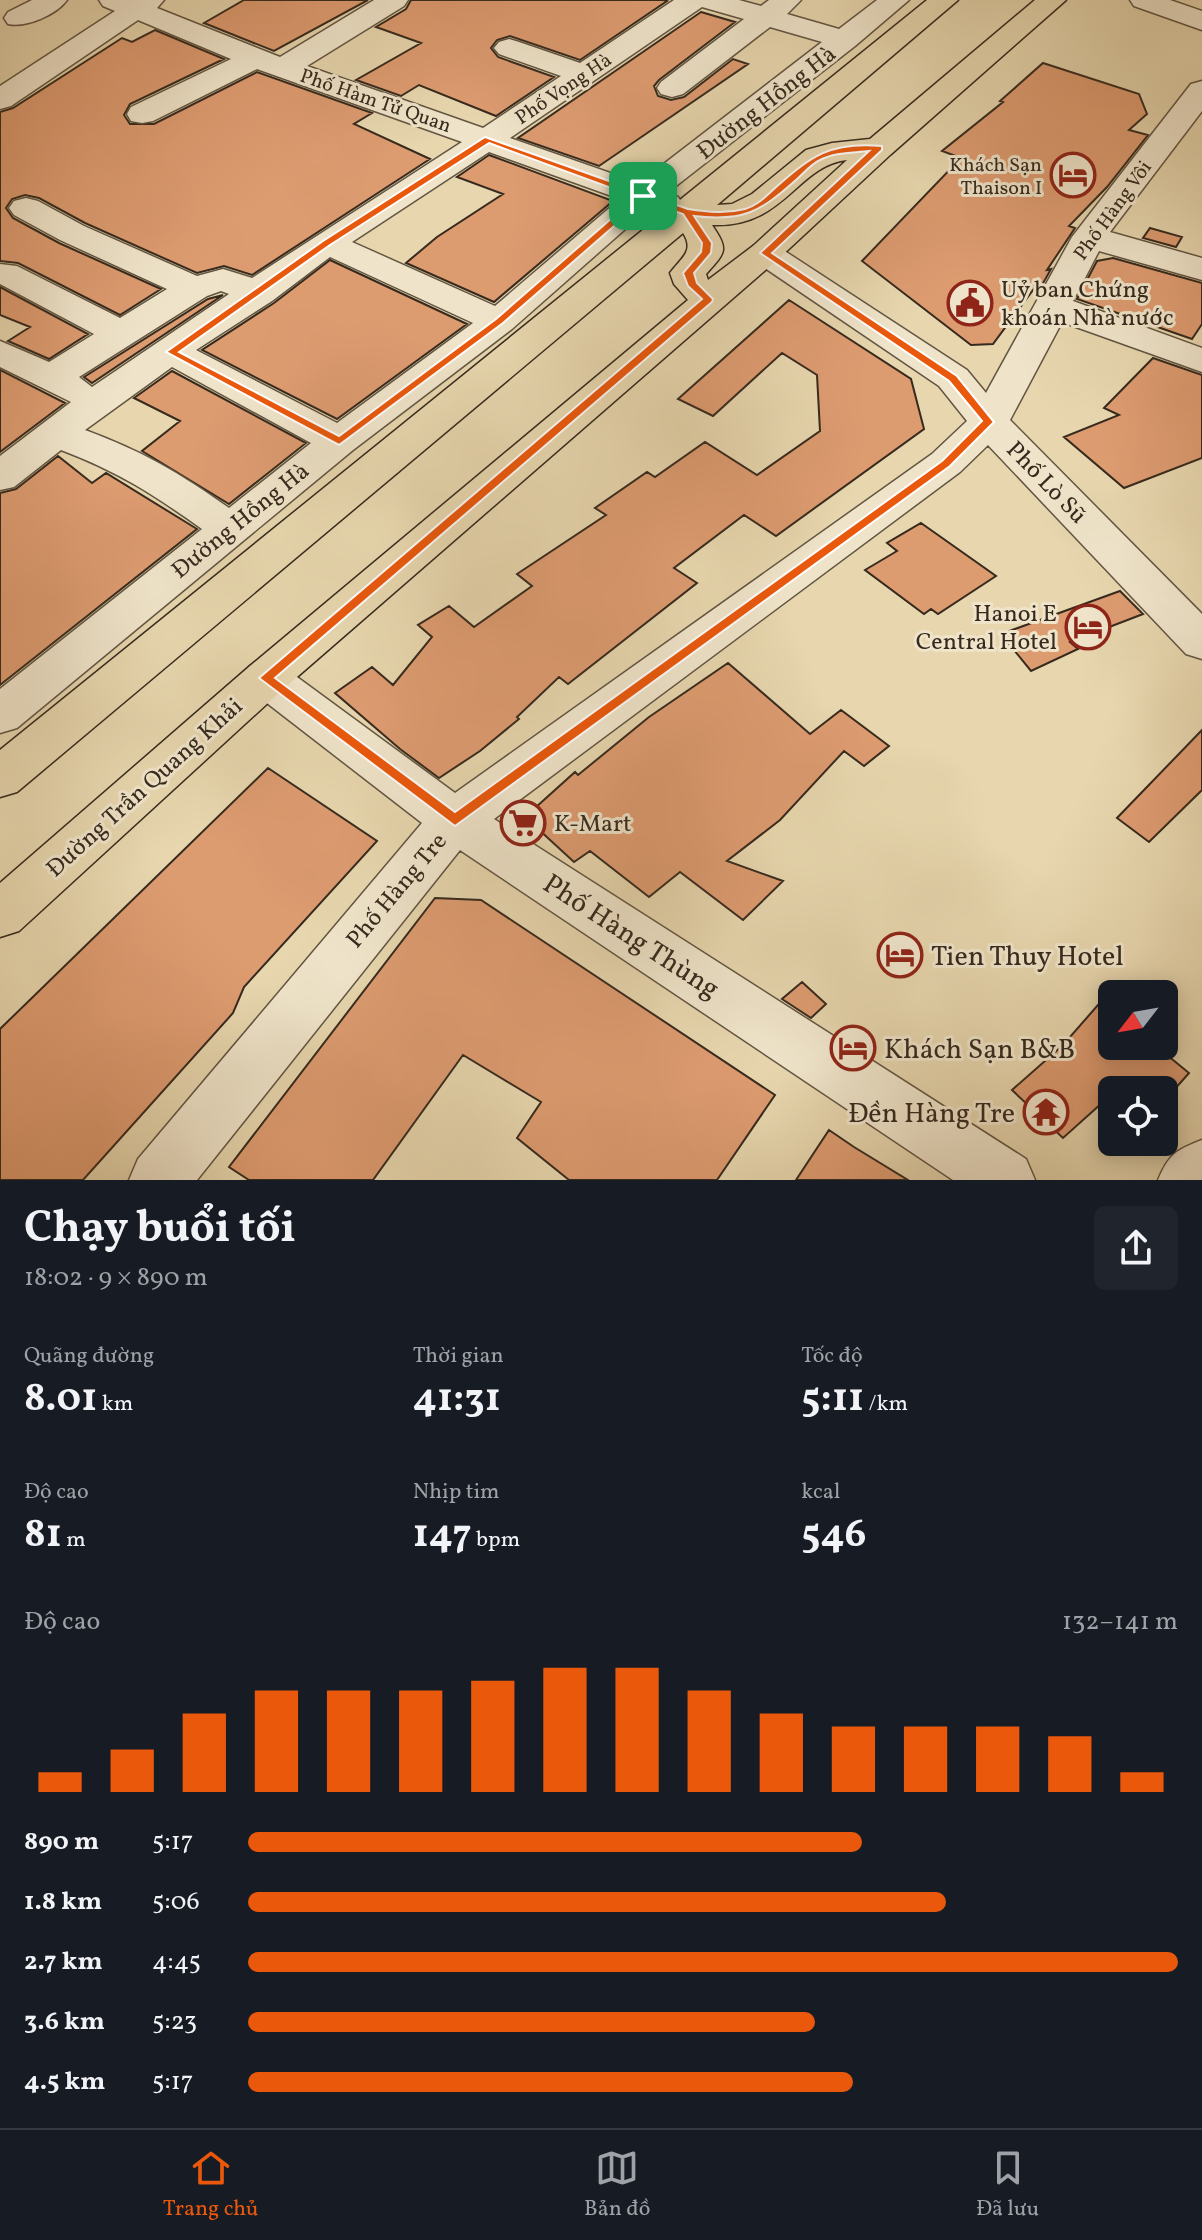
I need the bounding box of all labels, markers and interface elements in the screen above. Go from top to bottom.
street label: Đường Hồng Hà [690,38,844,169]
street label: Phố Vọng Hà [510,47,618,132]
street label: Phố Hàm Tử Quan [296,63,455,141]
hotel icon: Khách Sạn Thaison I [1049,151,1097,199]
place label: Khách Sạn Thaison I [949,152,1042,203]
street label: Phố Hàng Vôi [1068,156,1159,267]
pin [609,162,677,230]
icon: arrive [621,174,665,218]
place label: Uỷ ban Chứng khoán Nhà nước [1001,274,1174,336]
public building icon: Uỷ ban Chứng khoán Nhà nước [946,279,994,327]
street label: Phố Lò Sũ [997,434,1094,532]
street label: Đường Hồng Hà [165,455,317,588]
place label: Hanoi E Central Hotel [916,598,1057,660]
hotel icon: Hanoi E Central Hotel [1064,603,1112,651]
street label: Đường Trần Quang Khải [40,691,251,886]
supermarket icon: K-Mart [499,799,547,847]
place label: K-Mart [554,808,631,842]
street label: Phố Hàng Tre [339,826,456,956]
street label: Phố Hàng Thùng [535,865,727,1009]
hotel icon: Tien Thuy Hotel [876,931,924,979]
place label: Tien Thuy Hotel [931,938,1124,977]
north arrow [1098,980,1178,1060]
map controls [1098,980,1178,1156]
hotel icon: Khách Sạn B&B [829,1024,877,1072]
place label: Khách Sạn B&B [884,1031,1075,1070]
button: locate [1098,1076,1178,1156]
temple icon: Đền Hàng Tre [1022,1088,1070,1136]
place label: Đền Hàng Tre [848,1095,1015,1134]
text: Chạy buổi tối [24,1199,296,1260]
button: share [1094,1206,1178,1290]
text: 18:02 · 9 × 890 m [24,1260,208,1296]
text: Quãng đường [24,1341,154,1372]
text: Thời gian [413,1341,504,1372]
text: Tốc độ [801,1341,863,1372]
text: 8.01 [24,1372,97,1428]
text: 41:31 [413,1372,501,1428]
text: 5:11 [801,1372,864,1428]
text: km [97,1389,133,1420]
text: /km [864,1389,908,1420]
text: Độ cao [24,1477,89,1508]
text: Nhịp tim [413,1477,500,1508]
text: kcal [801,1477,840,1508]
text: 81 [24,1508,62,1564]
text: 147 [413,1508,472,1564]
text: 546 [801,1508,867,1564]
text: m [62,1525,86,1556]
text: bpm [472,1525,520,1556]
text: Độ cao [24,1604,100,1640]
text: 132–141 m [1062,1604,1178,1640]
text: 890 m [24,1824,99,1860]
text: 5:17 [152,1824,193,1860]
text: 1.8 km [24,1884,102,1920]
text: 5:06 [152,1884,200,1920]
text: 2.7 km [24,1944,103,1980]
text: 4:45 [152,1944,201,1980]
text: 3.6 km [24,2004,105,2040]
text: 5:23 [152,2004,197,2040]
text: 4.5 km [24,2064,106,2100]
text: 5:17 [152,2064,193,2100]
tab: Trang chủ [163,2146,259,2225]
tab: Bản đồ [584,2146,650,2225]
tab: Đã lưu [976,2146,1039,2225]

